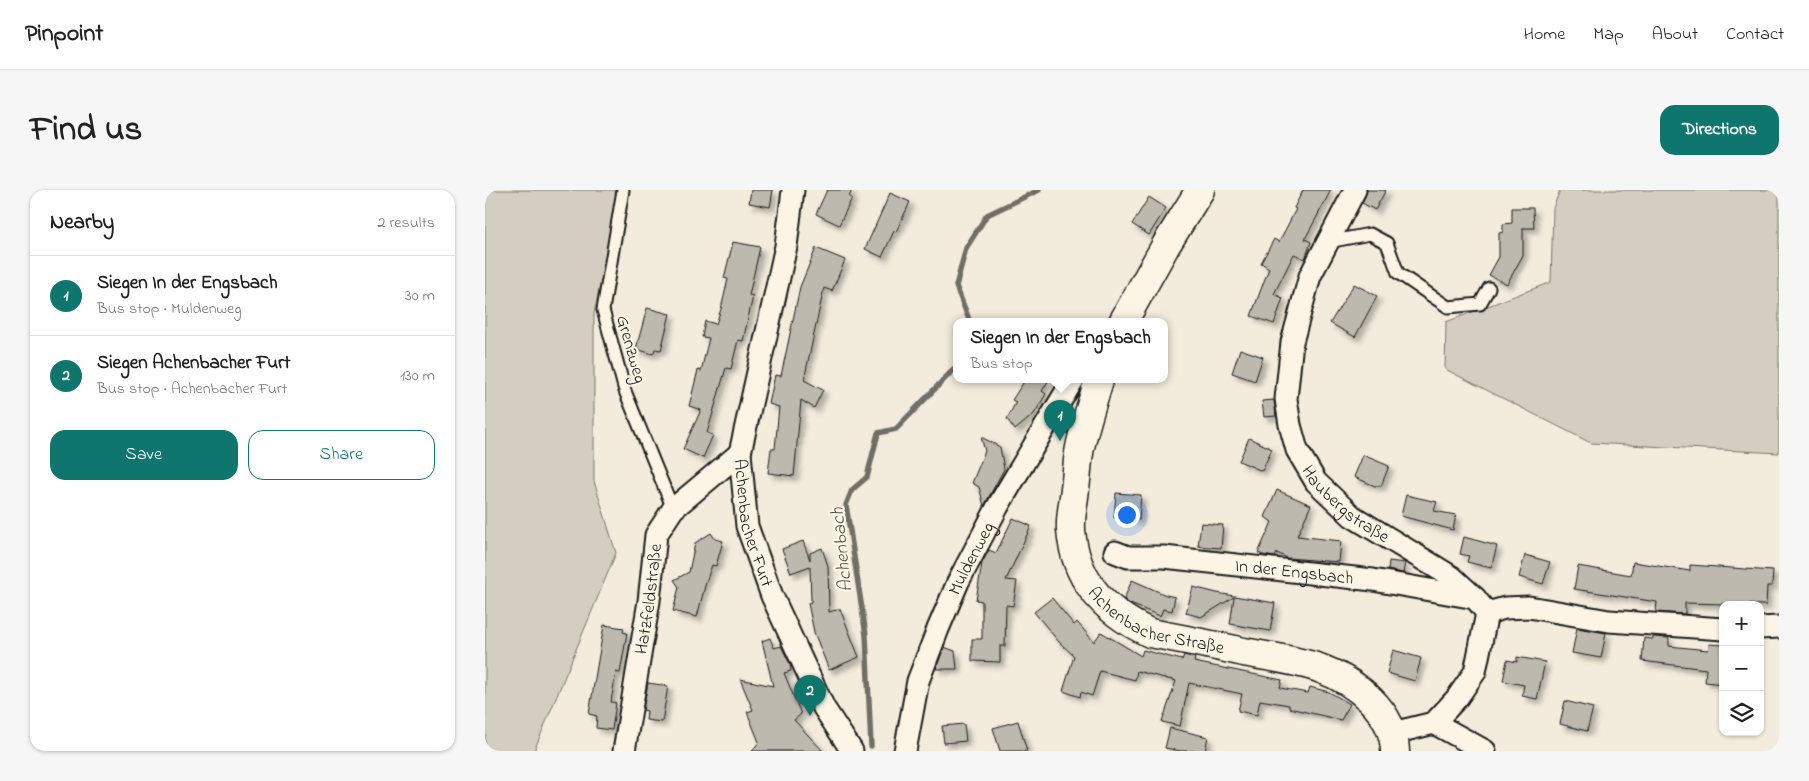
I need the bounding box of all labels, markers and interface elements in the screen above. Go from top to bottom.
text: Pinpoint [25,17,103,52]
text: Home [1524,22,1565,48]
text: Map [1593,22,1624,48]
text: About [1652,22,1698,48]
text: Contact [1726,22,1784,48]
text: Find us [30,105,142,156]
button: Directions [1660,105,1779,155]
text: Nearby [50,208,114,238]
text: 2 results [377,211,435,235]
text: Siegen In der Engsbach [97,270,278,297]
text: 1 [63,284,69,308]
text: 30 m [405,284,435,308]
text: Bus stop · Muldenweg [97,297,241,321]
street label: Grenzweg [607,313,652,387]
popup [953,318,1168,383]
text: Siegen In der Engsbach [970,325,1151,352]
text: Siegen Achenbacher Furt [97,350,290,377]
text: Bus stop [970,352,1033,376]
text: 2 [62,364,70,388]
text: 130 m [400,364,435,388]
text: Bus stop · Achenbacher Furt [97,377,287,401]
pin: 1 [1044,400,1076,441]
button: Save [50,430,238,480]
button: Share [248,430,435,480]
street label: Achenbacher Furt [726,458,779,591]
street label: Haubergstraße [1294,461,1394,551]
your location [1114,502,1140,528]
water label: Achenbach [825,505,860,593]
street label: Muldenweg [943,518,1003,600]
street label: Hatzfeldstraße [629,542,670,657]
street label: In der Engsbach [1234,554,1355,593]
street label: Achenbacher Straße [1080,582,1227,662]
map controls [1719,601,1764,736]
button: + [1719,601,1764,646]
button: − [1719,646,1764,691]
pin: 2 [794,675,826,716]
button: layers [1719,691,1764,736]

